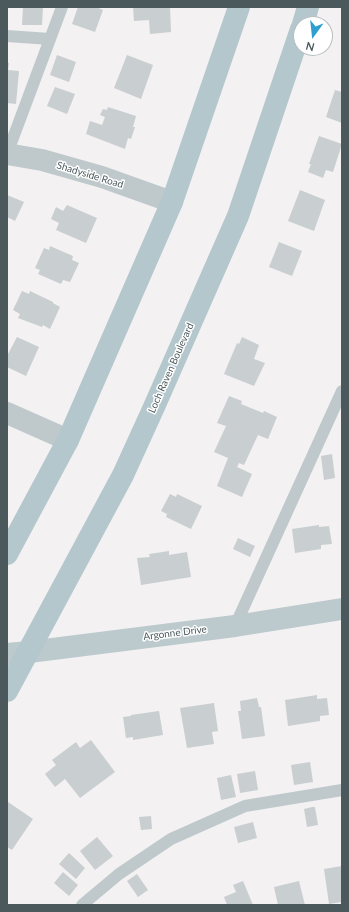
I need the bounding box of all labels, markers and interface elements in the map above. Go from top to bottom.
north arrow [293,16,333,56]
text: N [304,40,316,54]
street label: Shadyside Road [55,159,125,191]
street label: Loch Raven Boulevard [146,321,196,415]
street label: Argonne Drive [143,623,207,643]

